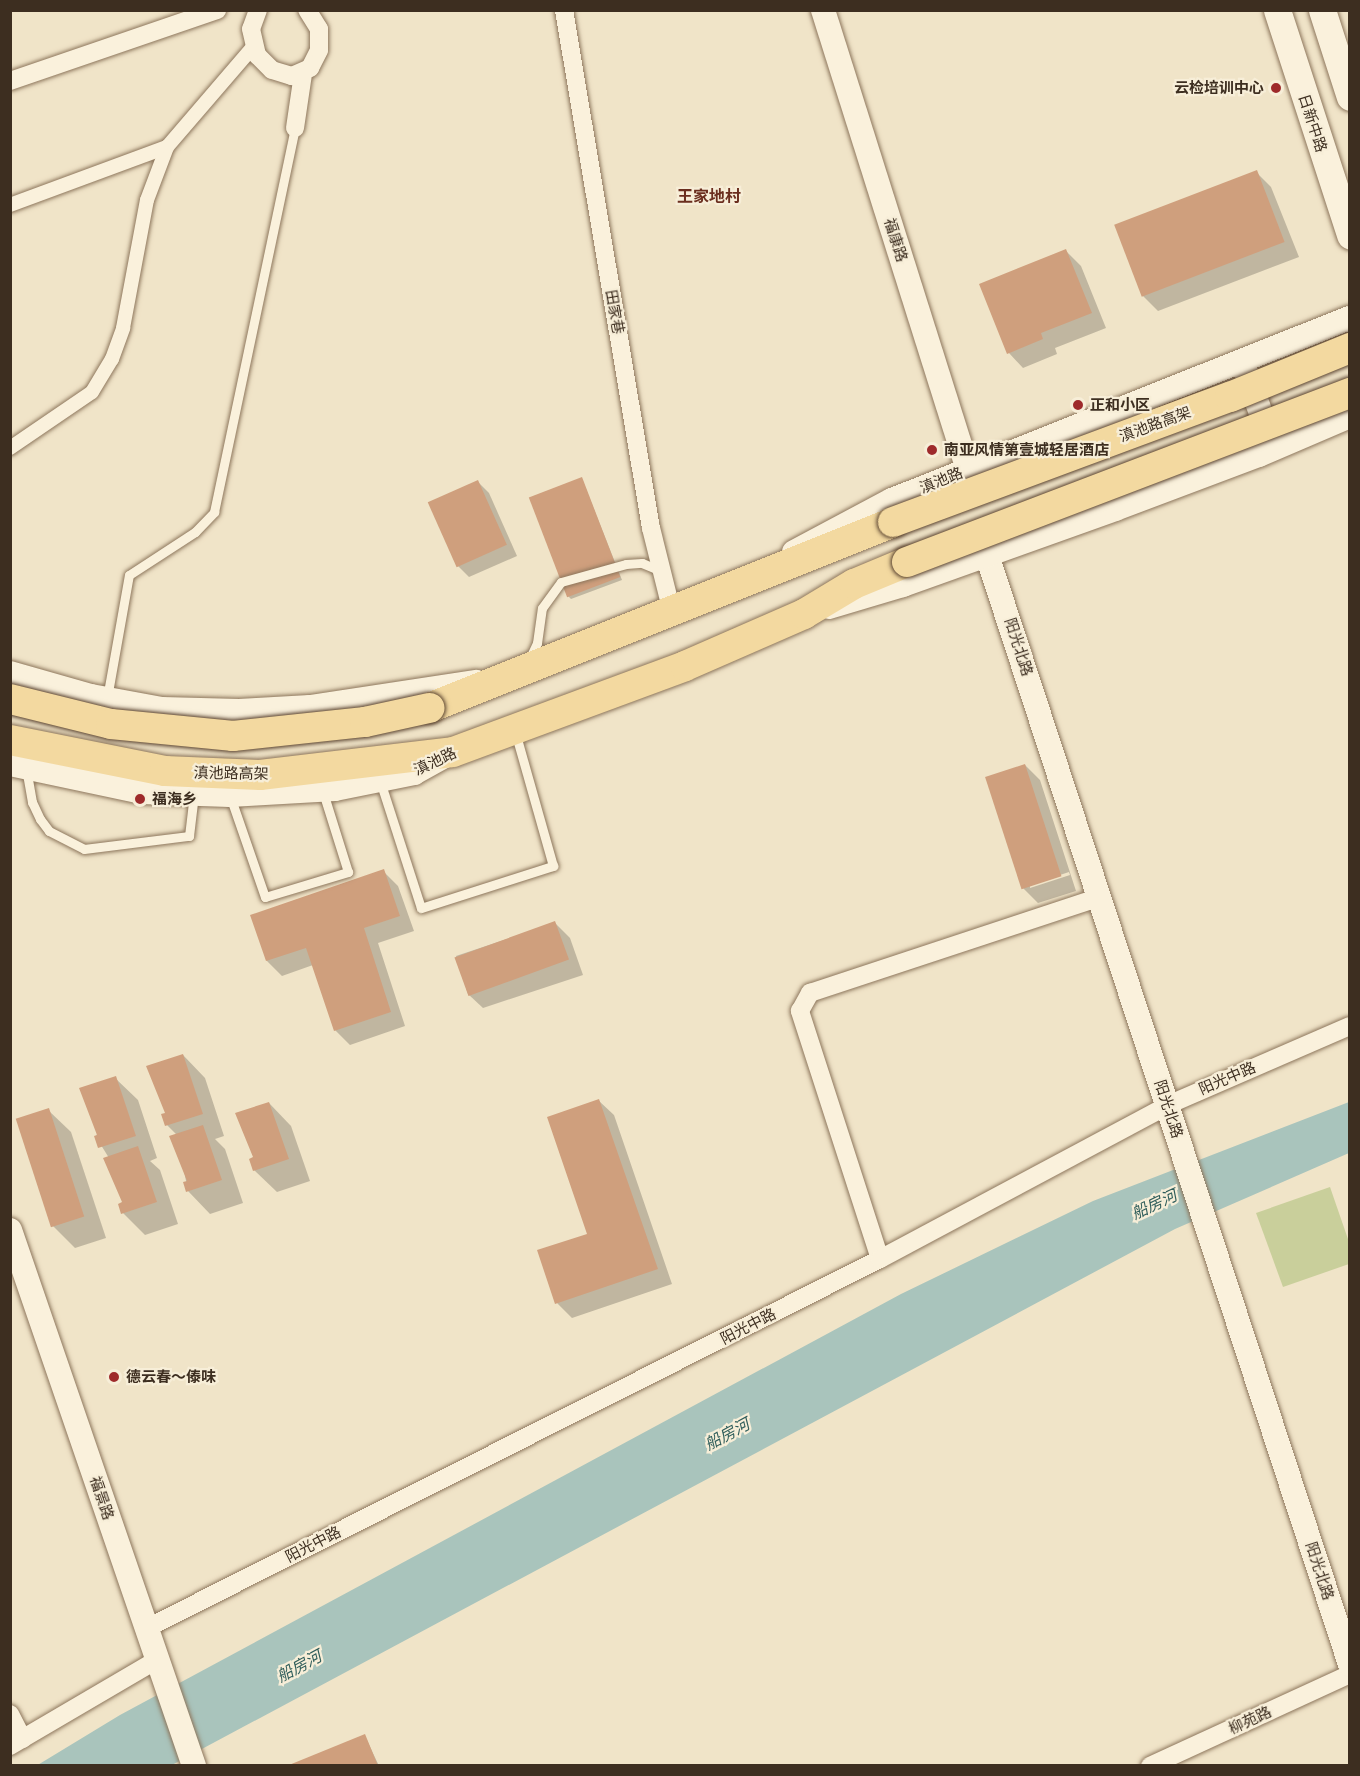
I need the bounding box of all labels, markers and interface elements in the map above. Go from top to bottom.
place label: 云检培训中心 [1174,79,1264,97]
marker: 云检培训中心 [1269,81,1283,95]
street label: 日新中路 [1295,92,1331,154]
district label: 王家地村 [677,186,741,206]
street label: 福康路 [880,216,912,264]
street label: 田家巷 [602,288,628,336]
place label: 正和小区 [1090,396,1150,414]
marker: 正和小区 [1071,398,1085,412]
street label: 滇池路高架 [1117,403,1193,445]
place label: 南亚风情第壹城轻居酒店 [944,441,1109,459]
marker: 南亚风情第壹城轻居酒店 [925,443,939,457]
street label: 滇池路 [917,463,965,497]
street label: 阳光北路 [1001,616,1037,678]
street label: 滇池路 [411,743,459,779]
street label: 滇池路高架 [193,763,269,783]
place label: 福海乡 [152,790,197,808]
marker: 福海乡 [133,792,147,806]
street label: 阳光中路 [1196,1058,1258,1098]
street label: 阳光北路 [1151,1078,1187,1140]
water label: 船房河 [1128,1185,1180,1223]
street label: 阳光中路 [717,1304,779,1348]
place label: 德云春～傣味 [126,1368,216,1386]
marker: 德云春～傣味 [107,1370,121,1384]
water label: 船房河 [701,1414,753,1454]
street label: 福景路 [86,1474,118,1522]
street label: 阳光中路 [282,1522,344,1566]
street label: 阳光北路 [1302,1540,1338,1602]
water label: 船房河 [273,1646,325,1686]
street label: 柳苑路 [1226,1702,1274,1738]

